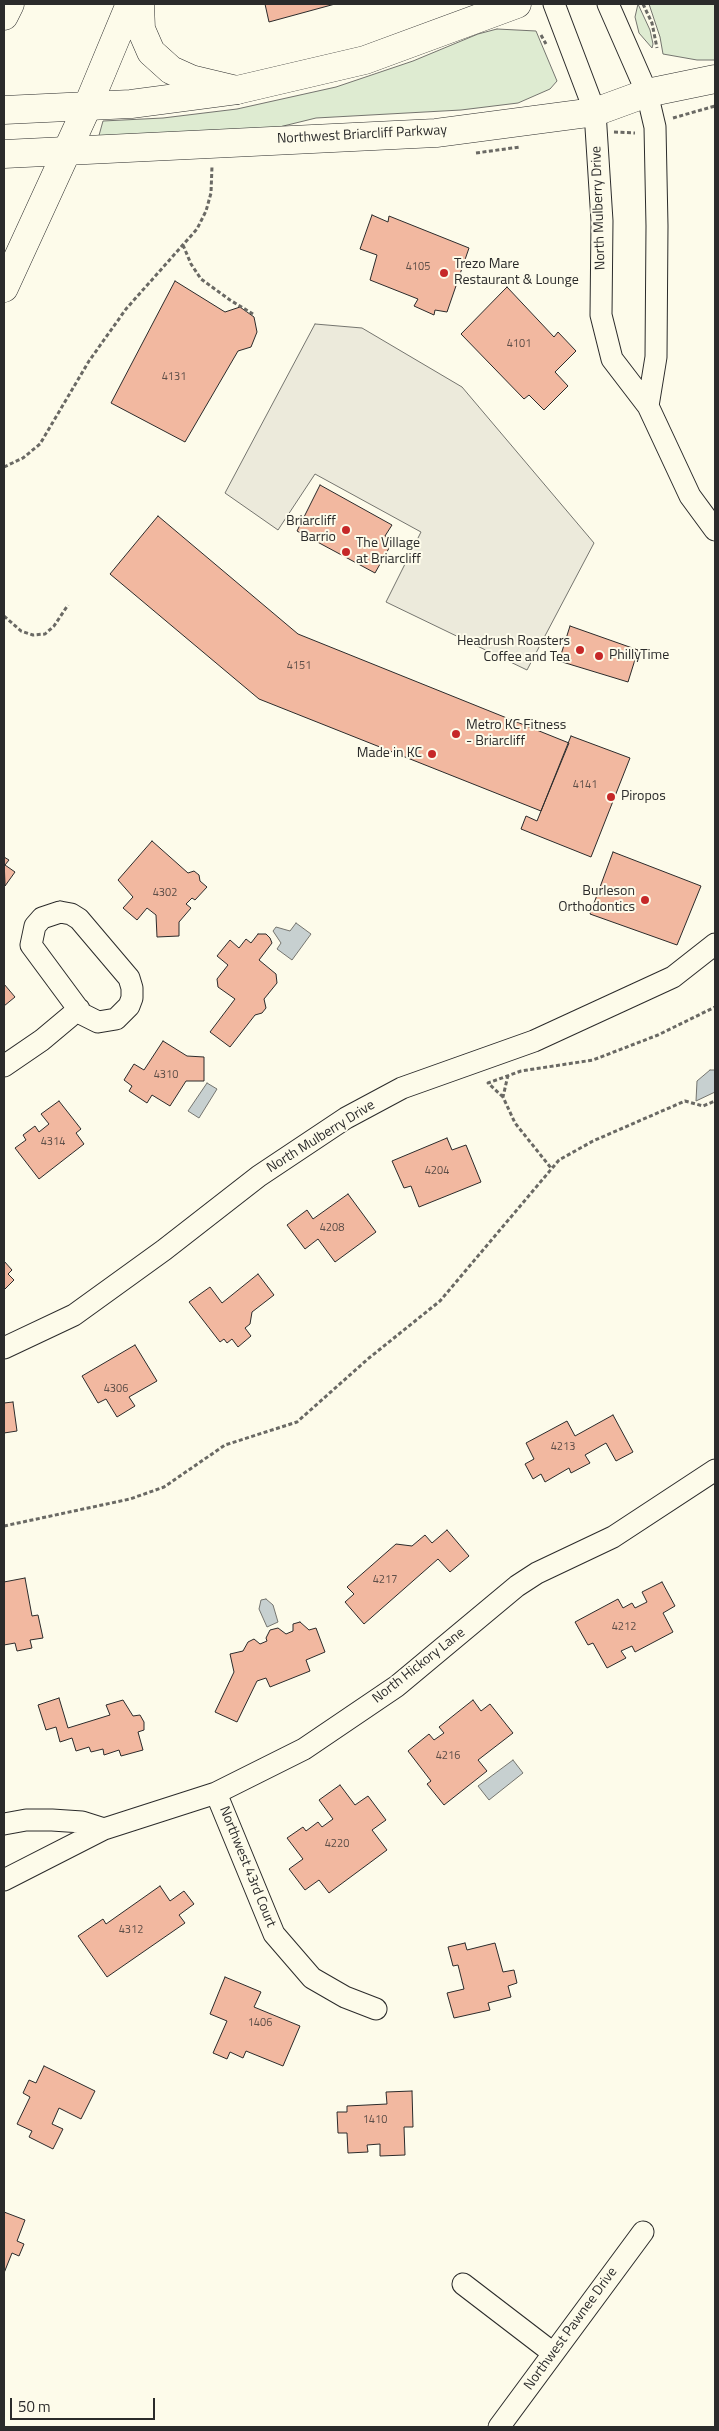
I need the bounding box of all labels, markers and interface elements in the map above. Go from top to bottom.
street label: Northwest Briarcliff Parkway [277,122,447,148]
street label: North Mulberry Drive [588,146,610,270]
place label: Trezo Mare Restaurant & Lounge [454,257,579,290]
house number: 4105 [406,260,430,274]
marker: Trezo Mare Restaurant & Lounge [438,267,450,279]
house number: 4101 [507,337,531,351]
house number: 4131 [162,370,186,384]
place label: Briarcliff Barrio [286,514,336,546]
marker: Briarcliff Barrio [340,524,352,536]
place label: The Village at Briarcliff [356,536,421,568]
marker: The Village at Briarcliff [340,546,352,558]
place label: Headrush Roasters Coffee and Tea [457,634,570,666]
marker: Headrush Roasters Coffee and Tea [574,644,586,656]
place label: PhillyTime [609,648,669,664]
marker: PhillyTime [593,650,605,662]
house number: 4151 [287,659,311,673]
place label: Metro KC Fitness - Briarcliff [466,718,566,750]
marker: Metro KC Fitness - Briarcliff [450,728,462,740]
place label: Made in KC [357,746,422,762]
marker: Made in KC [426,748,438,760]
house number: 4141 [573,778,597,792]
place label: Piropos [621,789,666,805]
marker: Piropos [605,791,617,803]
place label: Burleson Orthodontics [558,884,635,916]
house number: 4302 [153,886,177,900]
marker: Burleson Orthodontics [639,894,651,906]
house number: 4310 [154,1068,178,1082]
street label: North Mulberry Drive [264,1097,378,1177]
house number: 4314 [41,1135,65,1149]
house number: 4204 [425,1164,449,1178]
house number: 4208 [320,1221,344,1235]
house number: 4306 [104,1382,128,1396]
house number: 4213 [551,1440,575,1454]
house number: 4217 [373,1573,397,1587]
house number: 4212 [612,1620,636,1634]
street label: North Hickory Lane [369,1625,469,1707]
house number: 4216 [436,1749,460,1763]
street label: Northwest 43rd Court [215,1804,279,1930]
house number: 4220 [325,1837,349,1851]
house number: 4312 [119,1923,143,1937]
house number: 1406 [248,2016,272,2030]
house number: 1410 [363,2113,387,2127]
street label: Northwest Pawnee Drive [521,2264,621,2394]
scale bar [12,2388,158,2420]
text: 50 m [18,2395,51,2418]

